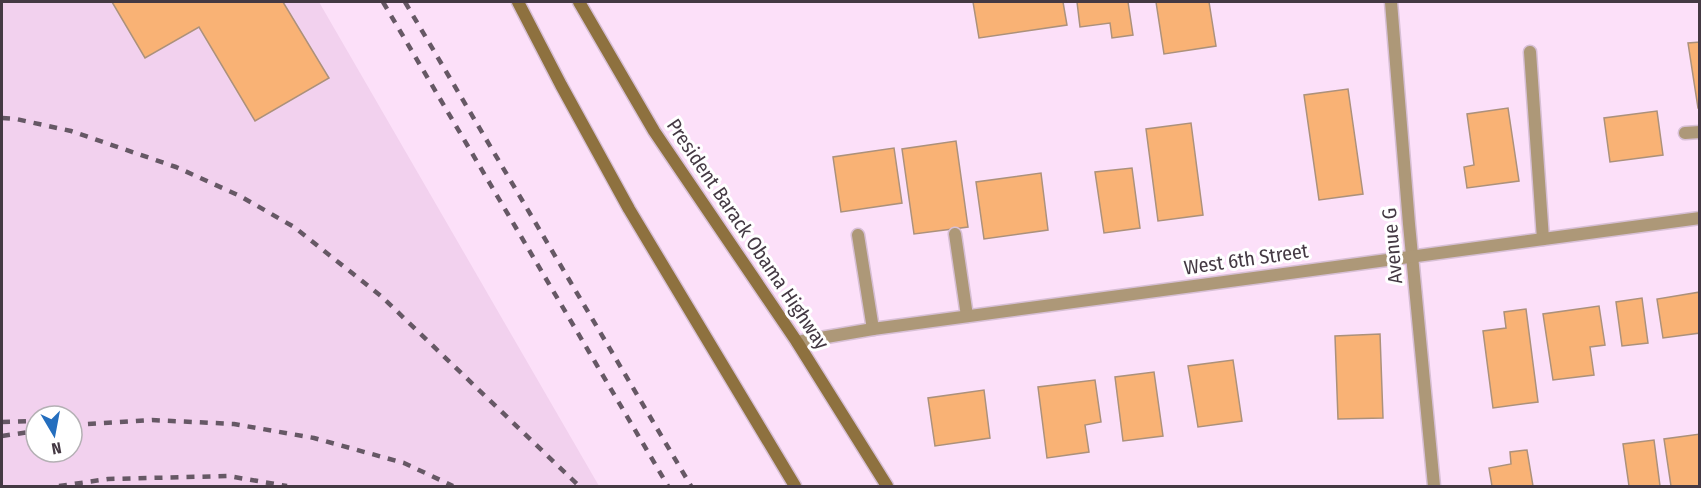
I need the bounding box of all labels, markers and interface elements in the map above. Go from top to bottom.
street label: President Barack Obama Highway [662,114,834,354]
street label: Avenue G [1377,207,1407,285]
street label: West 6th Street [1182,238,1310,280]
north arrow [24,404,84,464]
text: N [50,438,63,458]

